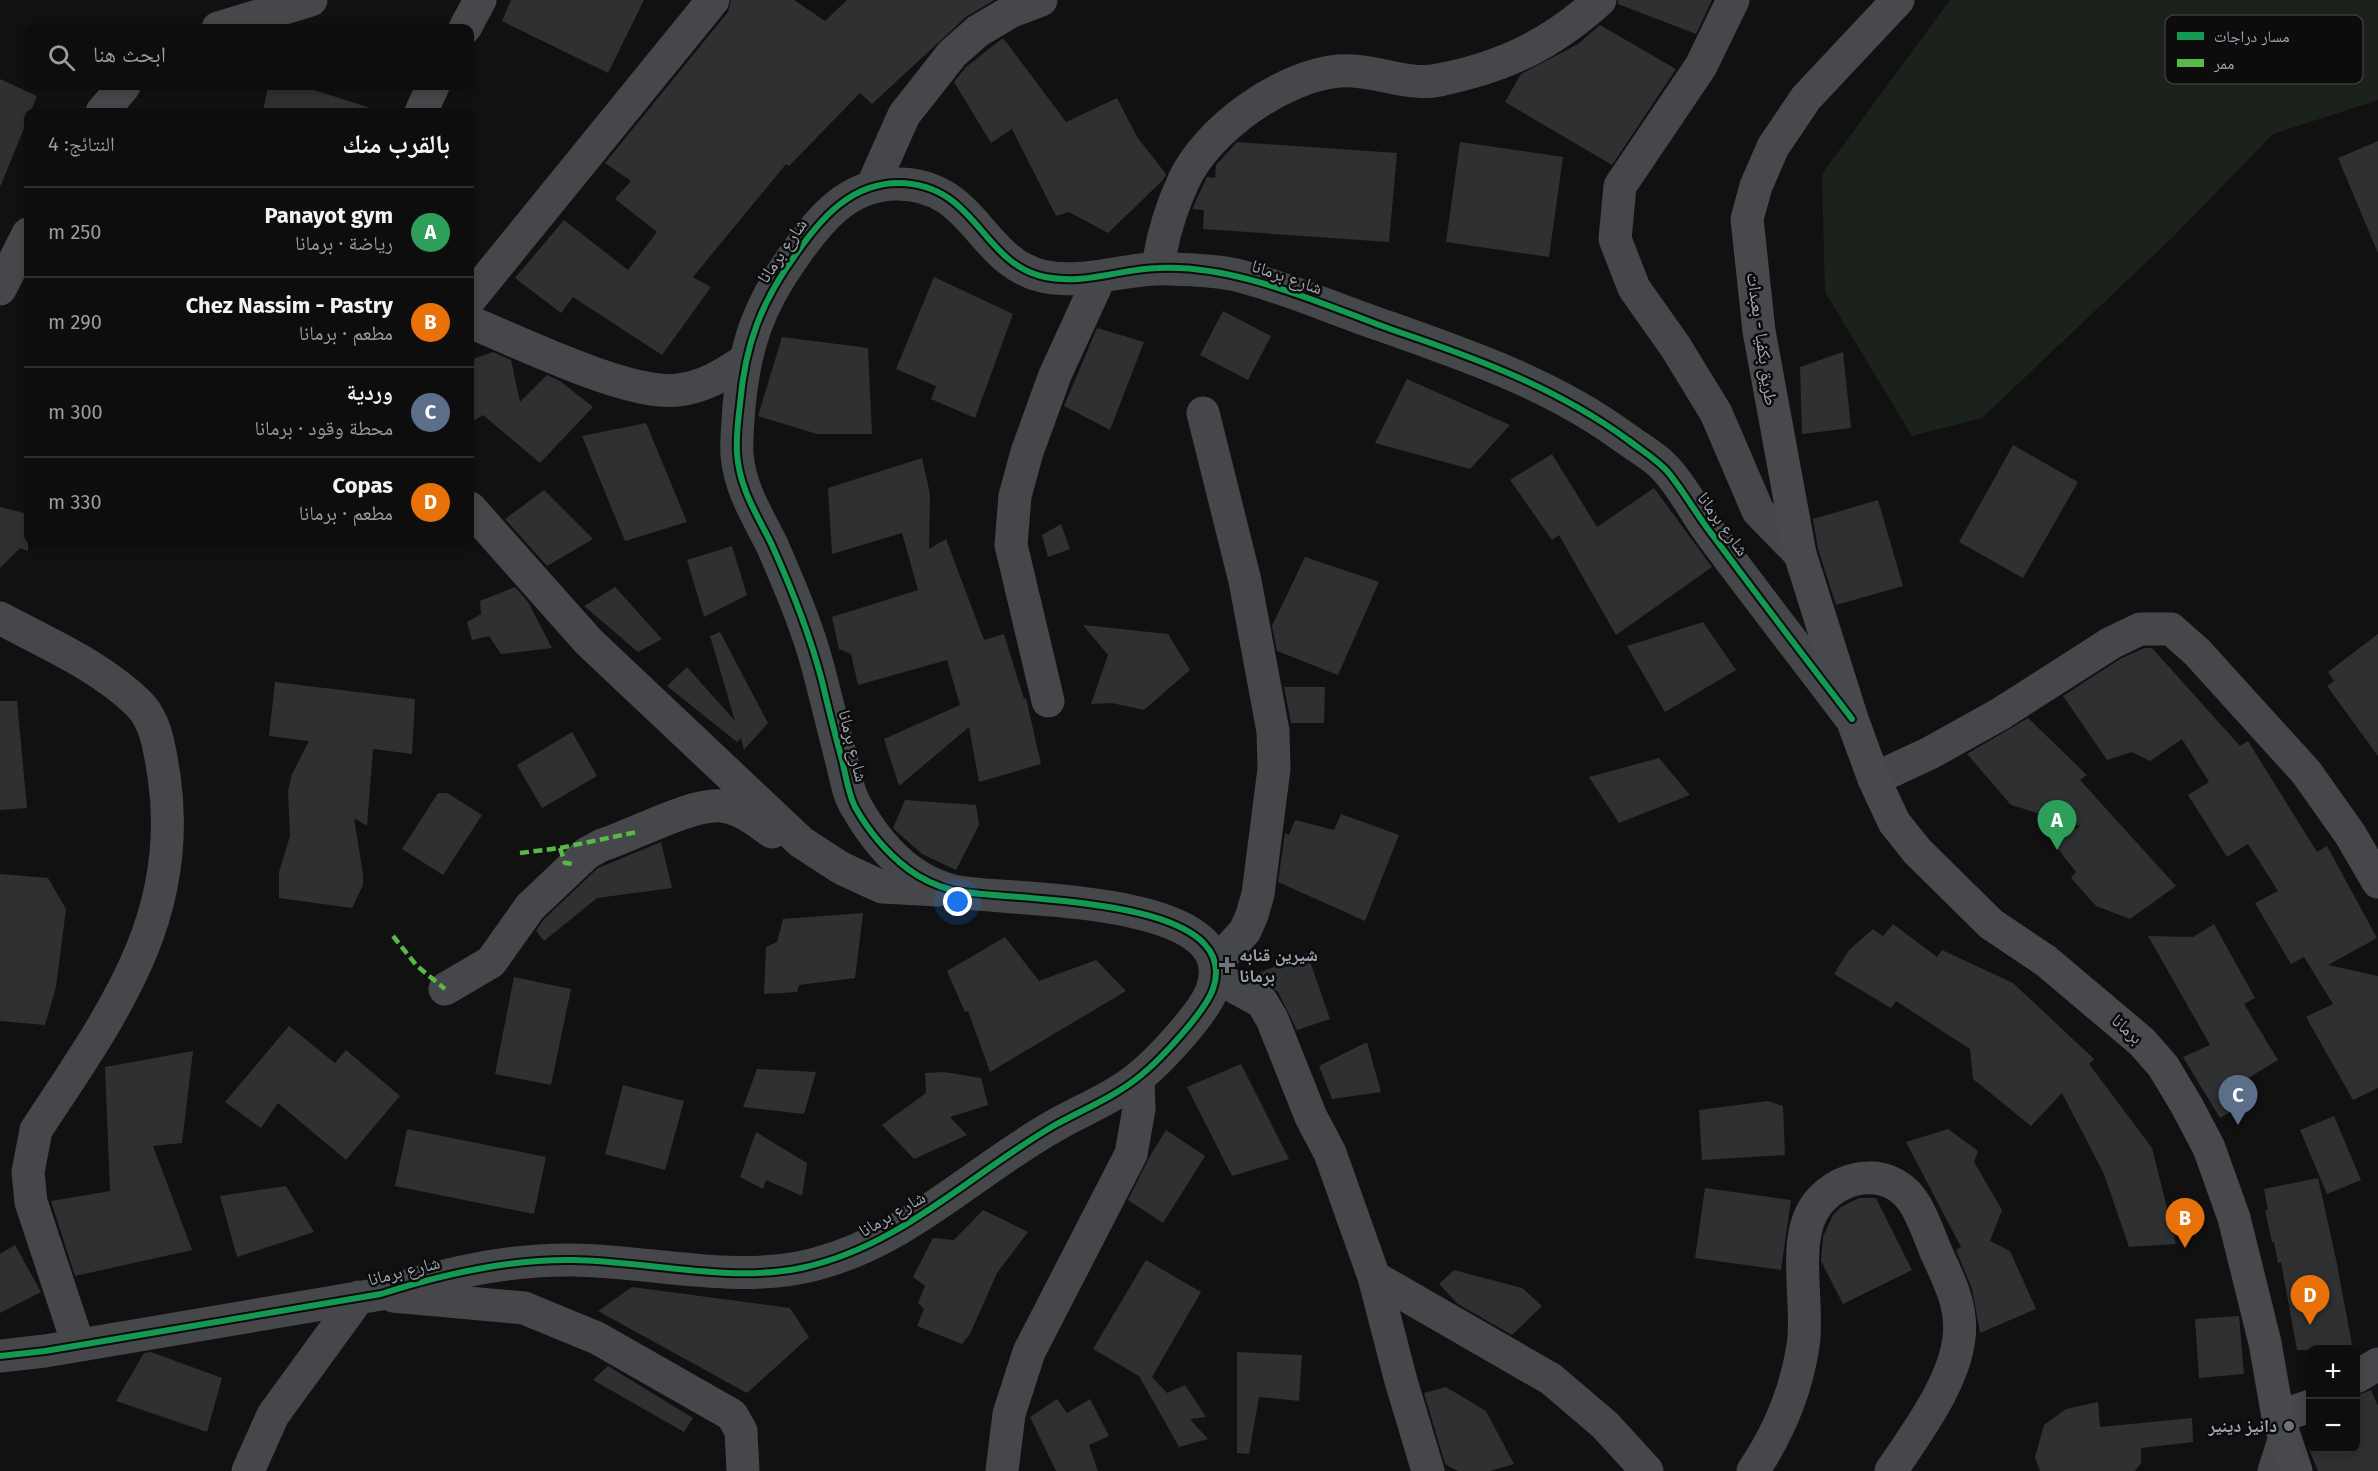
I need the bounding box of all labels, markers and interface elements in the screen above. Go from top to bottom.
legend [2165,15,2363,84]
search box [24,24,474,90]
text: مسار دراجات [2214,27,2290,46]
icon: search [45,41,78,74]
text: ابحث هنا [93,41,166,68]
text: ممر [2213,54,2234,73]
text: بالقرب منك [342,129,450,160]
text: النتائج: 4 [48,132,115,156]
text: Panayot gym [265,202,393,229]
street label: شارع برمانا [752,214,812,288]
text: 250 m [48,220,102,244]
text: A [425,220,436,244]
text: رياضة · برمانا [295,231,393,255]
street label: شارع برمانا [1249,255,1325,299]
street label: طريق بكفيا - بعبدات [1742,271,1782,407]
text: Chez Nassim - Pastry [186,292,393,319]
text: 290 m [48,310,102,334]
text: B [424,310,437,334]
text: مطعم · برمانا [299,321,393,345]
text: وردية [346,379,393,406]
text: 300 m [48,400,103,424]
text: C [425,400,436,424]
text: محطة وقود · برمانا [255,416,393,440]
text: Copas [333,472,393,499]
street label: شارع برمانا [1693,488,1753,560]
text: 330 m [48,490,102,514]
text: D [424,490,437,514]
text: مطعم · برمانا [299,501,393,525]
street label: شارع برمانا [833,708,873,784]
pin: A [2038,800,2076,850]
your location [943,887,972,916]
place label: شيرين قنابه برمانا [1239,944,1318,987]
marker: شيرين قنابه برمانا [1220,958,1234,972]
street label: برمانا [2107,1009,2147,1049]
pin: C [2218,1076,2258,1125]
street label: شارع برمانا [855,1186,929,1242]
pin: B [2166,1198,2204,1248]
street label: شارع برمانا [366,1251,442,1291]
pin: D [2290,1276,2330,1325]
map controls [2306,1345,2360,1453]
button: + [2306,1345,2360,1399]
button: − [2306,1399,2360,1453]
place label: دانيز دينير [2207,1415,2277,1437]
marker: دانيز دينير [2282,1419,2296,1433]

